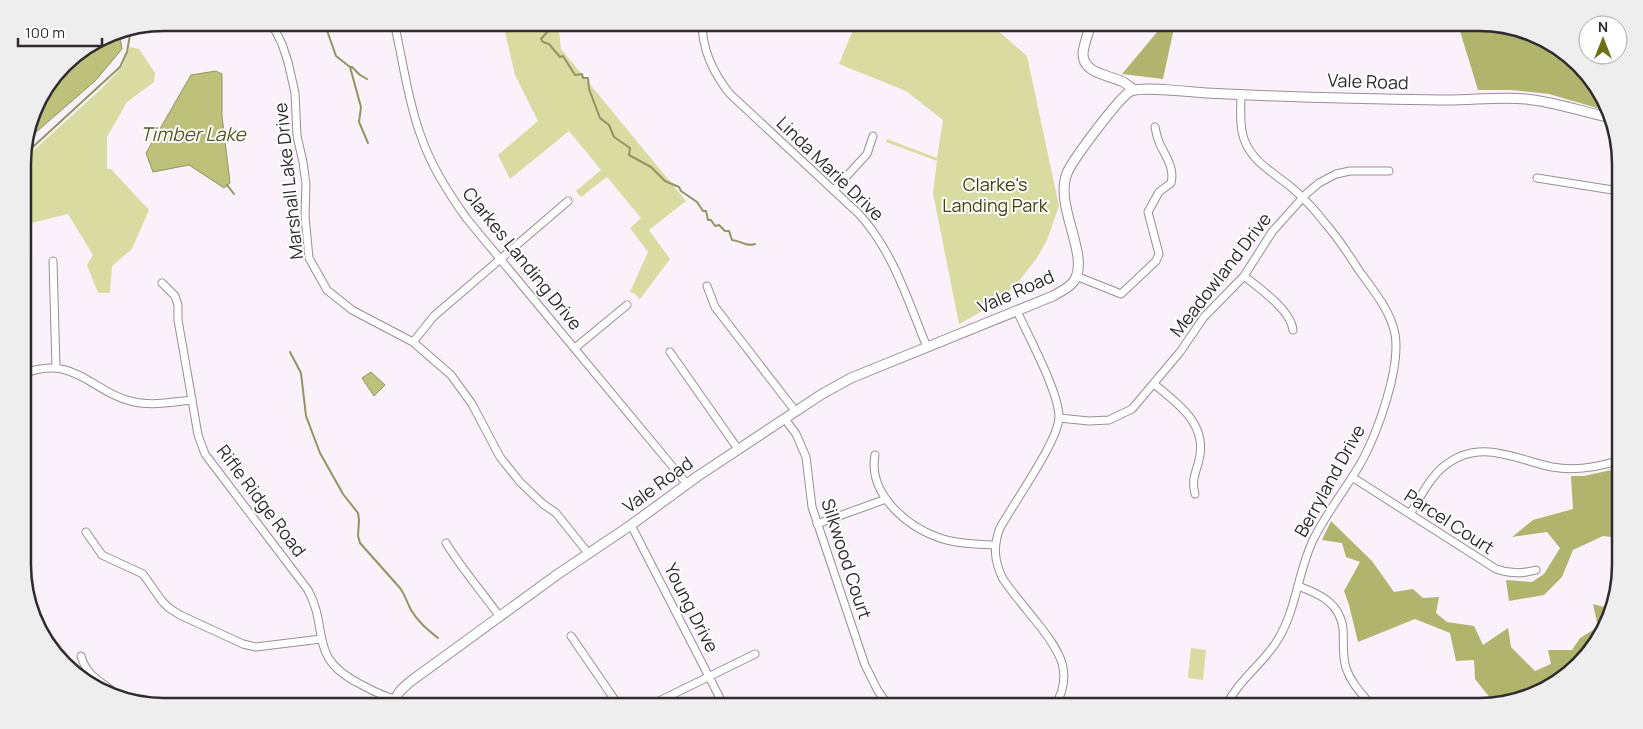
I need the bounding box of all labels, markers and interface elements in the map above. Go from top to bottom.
scale bar [18,15,101,47]
north arrow [1578,15,1628,65]
text: N [1598,17,1608,36]
text: 100 m [25,22,65,43]
street label: Vale Road [1327,68,1409,94]
street label: Marshall Lake Drive [268,102,308,261]
street label: Linda Marie Drive [772,111,890,226]
water label: Timber Lake [140,121,248,147]
park label: Clarke's Landing Park [942,172,1049,217]
street label: Clarkes Landing Drive [458,182,588,335]
street label: Meadowland Drive [1164,207,1276,341]
street label: Vale Road [974,264,1057,319]
street label: Berryland Drive [1288,420,1370,541]
street label: Rifle Ridge Road [212,439,312,561]
street label: Vale Road [618,451,697,518]
street label: Parcel Court [1400,483,1499,559]
street label: Silkwood Court [816,495,878,622]
street label: Young Drive [659,559,725,656]

